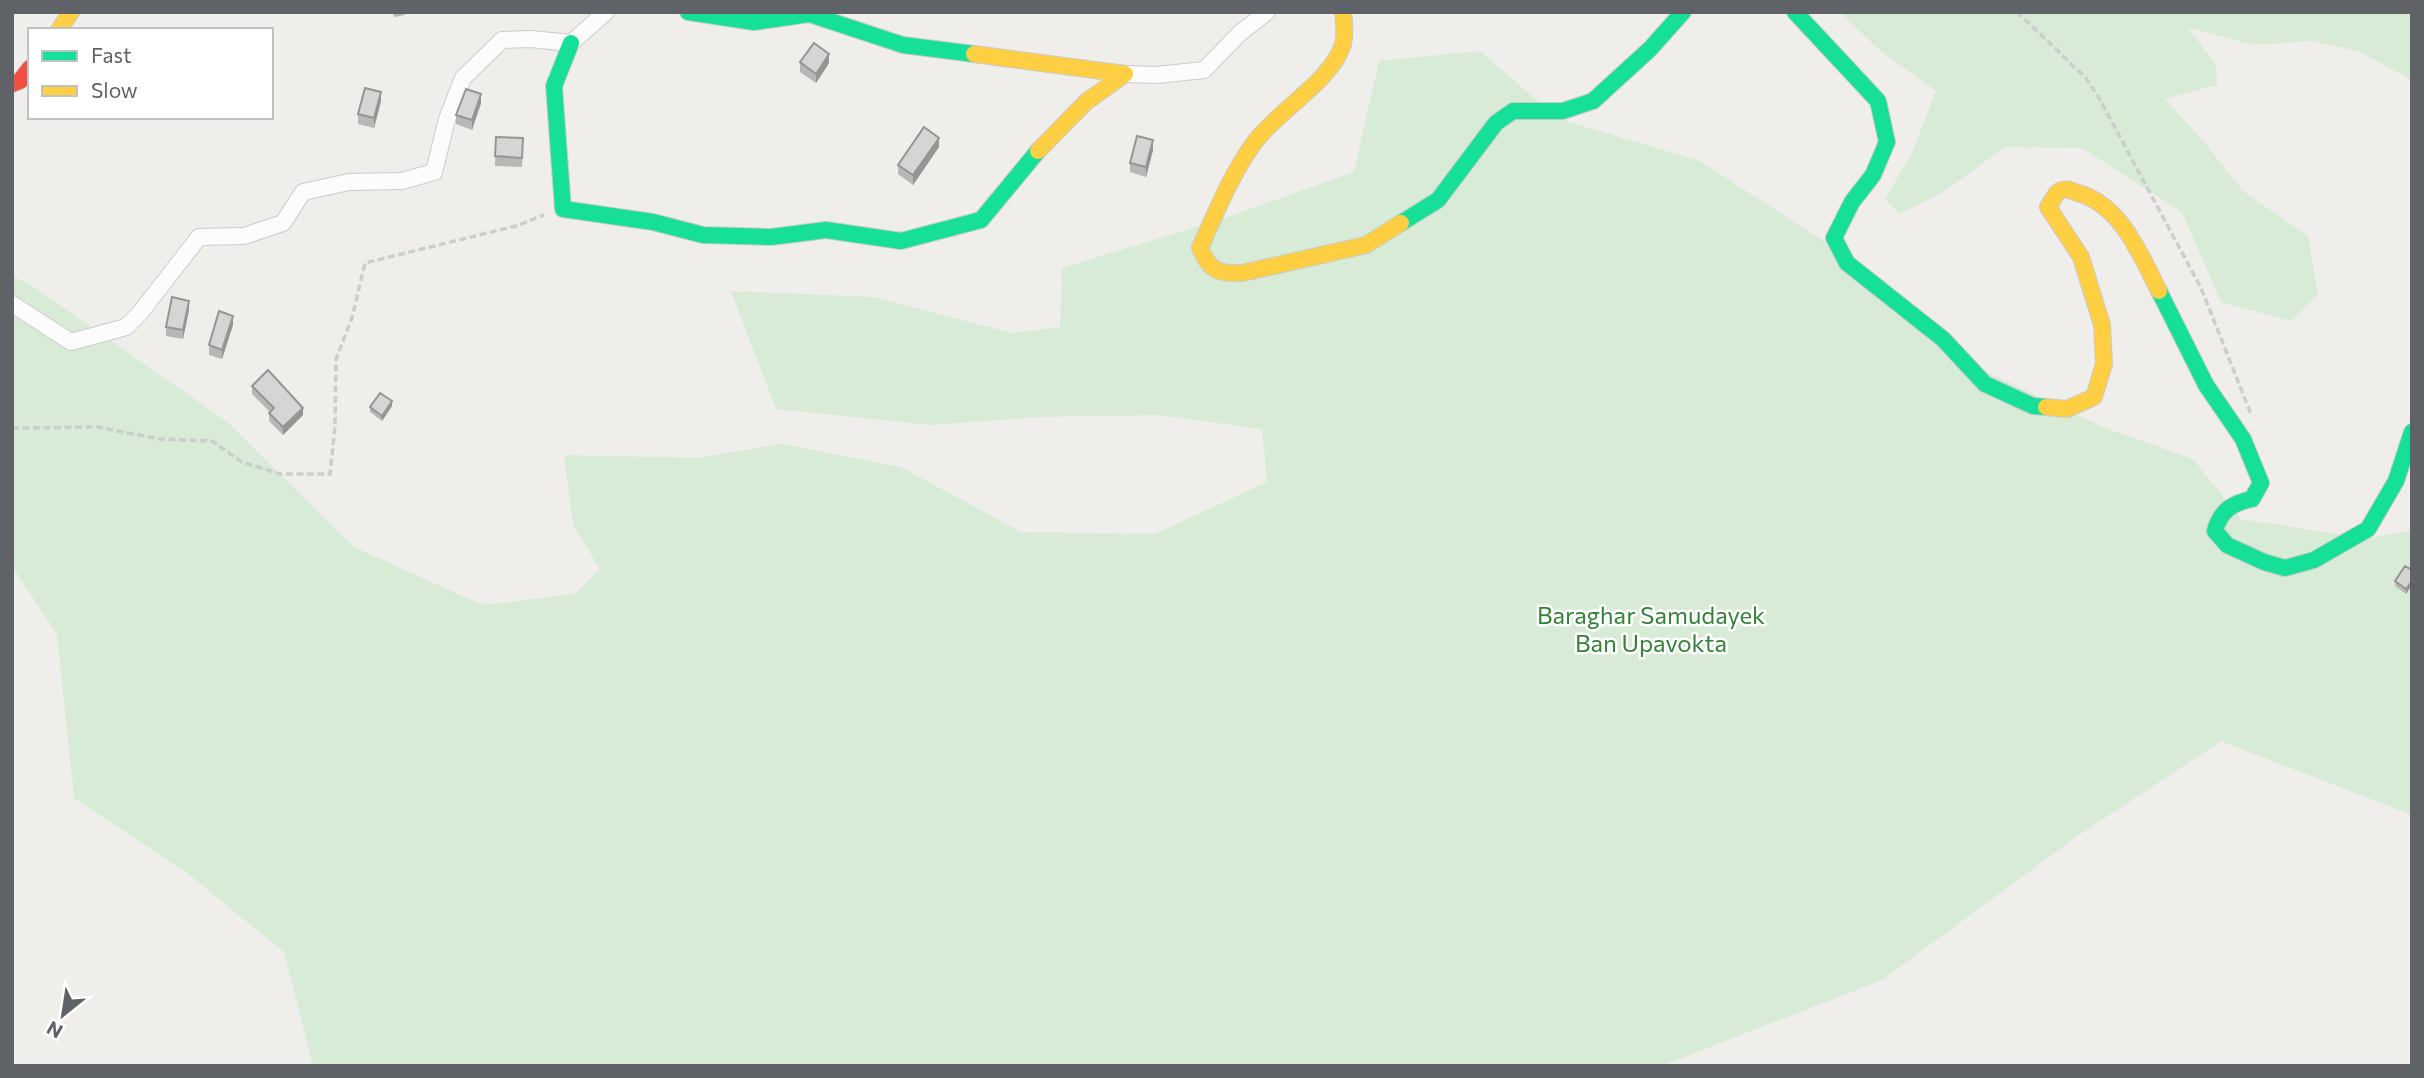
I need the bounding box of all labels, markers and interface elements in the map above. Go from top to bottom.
legend [28,28,273,119]
text: Fast [91,42,132,67]
text: Slow [91,77,138,102]
park label: Baraghar Samudayek Ban Upavokta [1537,600,1765,657]
north arrow [28,980,98,1050]
text: N [42,1017,66,1044]

